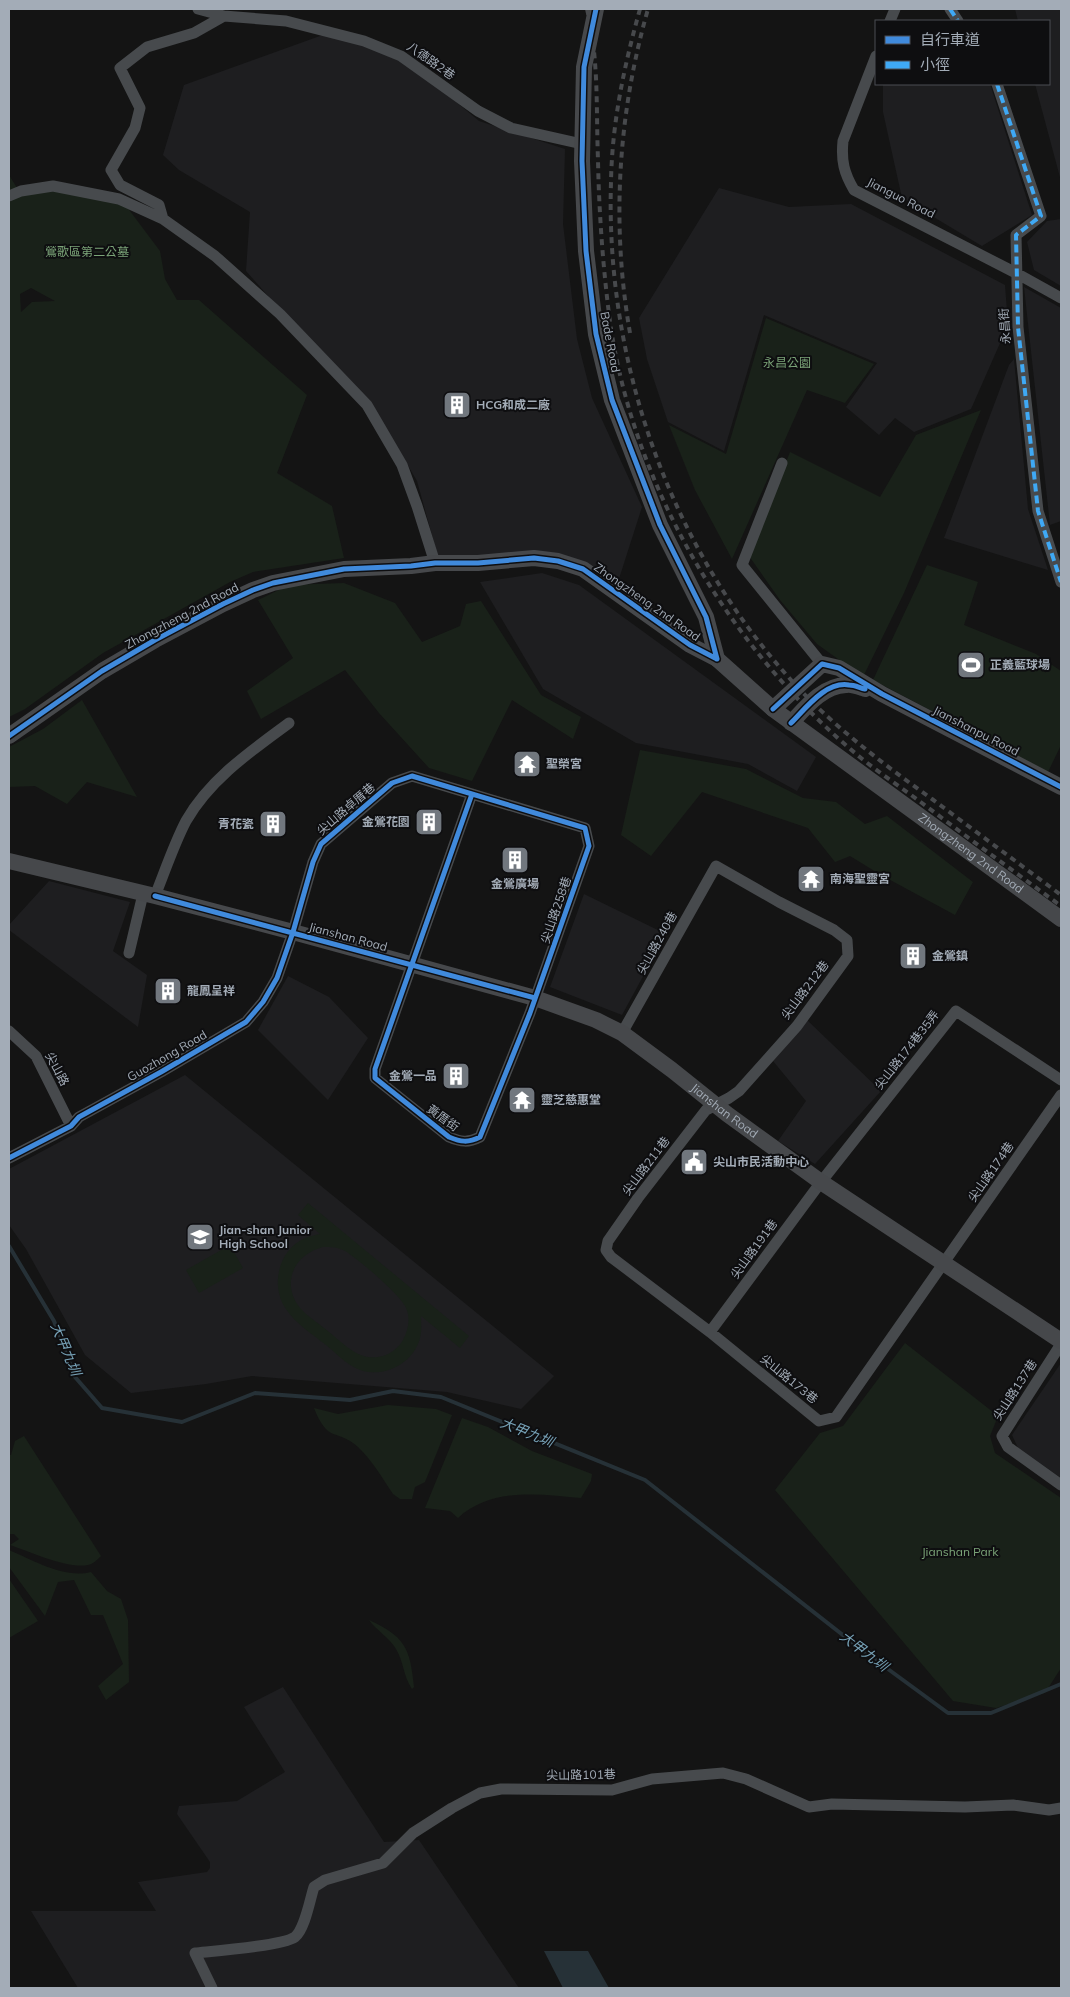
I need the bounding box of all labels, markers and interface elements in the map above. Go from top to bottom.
legend [875,20,1050,85]
text: 自行車道 [920,30,980,49]
street label: 八德路2巷 [404,39,458,83]
text: 小徑 [920,55,950,74]
street label: Jianguo Road [865,174,938,221]
park label: 鶯歌區第二公墓 [45,244,129,259]
street label: 永昌街 [996,308,1013,345]
street label: Bade Road [597,310,624,374]
park label: 永昌公園 [763,355,811,370]
building icon: HCG和成二廠 [442,390,472,420]
place label: HCG和成二廠 [476,397,550,412]
street label: Zhongzheng 2nd Road [591,559,703,644]
street label: Zhongzheng 2nd Road [122,579,241,652]
sports icon: 正義藍球場 [956,650,986,680]
place label: 正義藍球場 [990,657,1050,672]
street label: Jianshanpu Road [931,702,1022,759]
temple icon: 聖榮宮 [512,749,542,779]
place label: 聖榮宮 [546,756,582,771]
street label: 尖山路卓厝巷 [314,779,378,838]
building icon: 金鶯花園 [414,807,444,837]
building icon: 青花瓷 [258,809,288,839]
street label: Zhongzheng 2nd Road [916,810,1027,896]
place label: 金鶯花園 [362,814,410,829]
place label: 青花瓷 [218,816,254,831]
building icon: 金鶯廣場 [500,845,530,875]
temple icon: 南海聖靈宮 [796,864,826,894]
place label: 南海聖靈宮 [830,871,890,886]
street label: 尖山路258巷 [537,874,574,945]
place label: 金鶯廣場 [491,876,539,891]
street label: 尖山路240巷 [633,909,680,977]
street label: Jianshan Road [307,919,389,954]
building icon: 金鶯鎮 [898,941,928,971]
place label: 金鶯鎮 [932,948,968,963]
street label: 尖山路212巷 [778,957,832,1022]
building icon: 龍鳳呈祥 [153,976,183,1006]
place label: 龍鳳呈祥 [187,983,235,998]
street label: 尖山路174巷35弄 [871,1007,942,1092]
street label: Guozhong Road [124,1027,209,1084]
street label: 尖山路 [42,1049,73,1088]
building icon: 金鶯一品 [441,1061,471,1091]
place label: 金鶯一品 [389,1068,437,1083]
street label: Jianshan Road [688,1080,761,1141]
temple icon: 靈芝慈惠堂 [507,1085,537,1115]
place label: 靈芝慈惠堂 [541,1092,601,1107]
street label: 黃厝街 [424,1101,462,1134]
street label: 尖山路211巷 [619,1133,673,1198]
street label: 尖山路174巷 [964,1139,1017,1205]
public building icon: 尖山市民活動中心 [679,1147,709,1177]
place label: 尖山市民活動中心 [713,1154,809,1169]
street label: 尖山路191巷 [727,1216,780,1281]
school or university icon: Jian-shan Junior High School [185,1222,215,1252]
place label: Jian-shan Junior High School [219,1222,312,1251]
water label: 大甲九圳 [47,1320,86,1380]
street label: 尖山路173巷 [758,1351,821,1406]
street label: 尖山路137巷 [989,1356,1040,1423]
water label: 大甲九圳 [498,1413,558,1452]
park label: Jianshan Park [922,1544,999,1559]
water label: 大甲九圳 [836,1627,893,1676]
street label: 尖山路101巷 [546,1766,616,1783]

